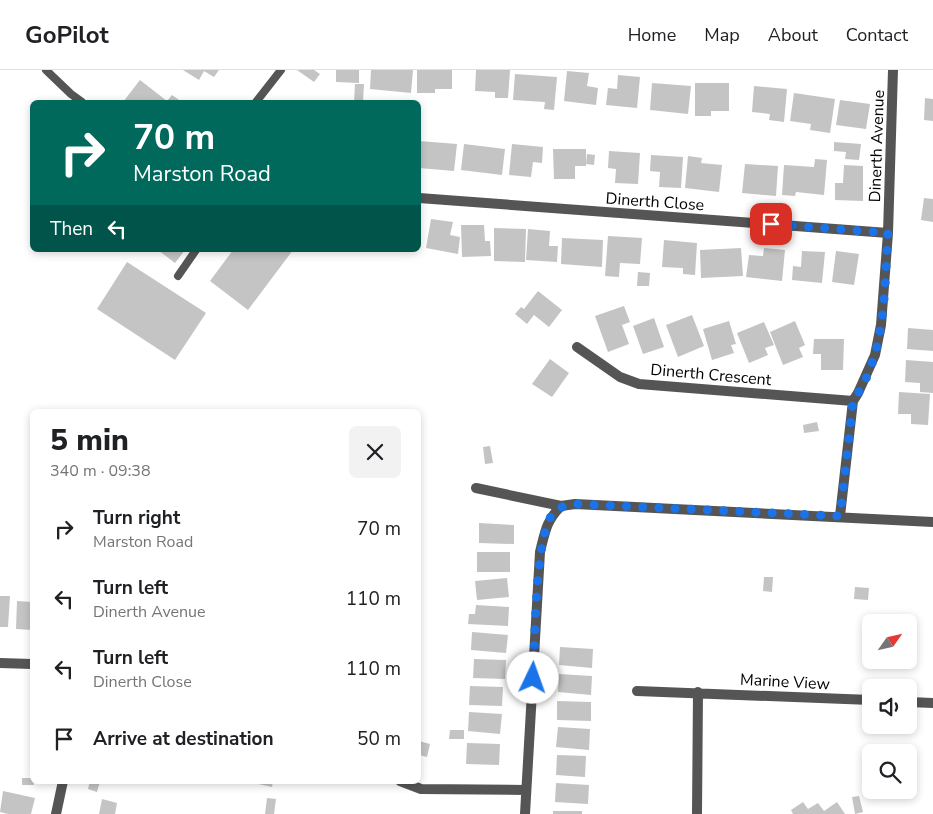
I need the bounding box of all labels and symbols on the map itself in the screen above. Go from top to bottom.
street label: Dinerth Avenue [864,89,890,203]
street label: Dinerth Close [605,188,705,216]
pin [750,203,792,245]
street label: Dinerth Crescent [650,359,773,391]
north arrow [862,614,918,669]
position arrow [506,651,558,703]
street label: Marine View [739,669,831,695]

